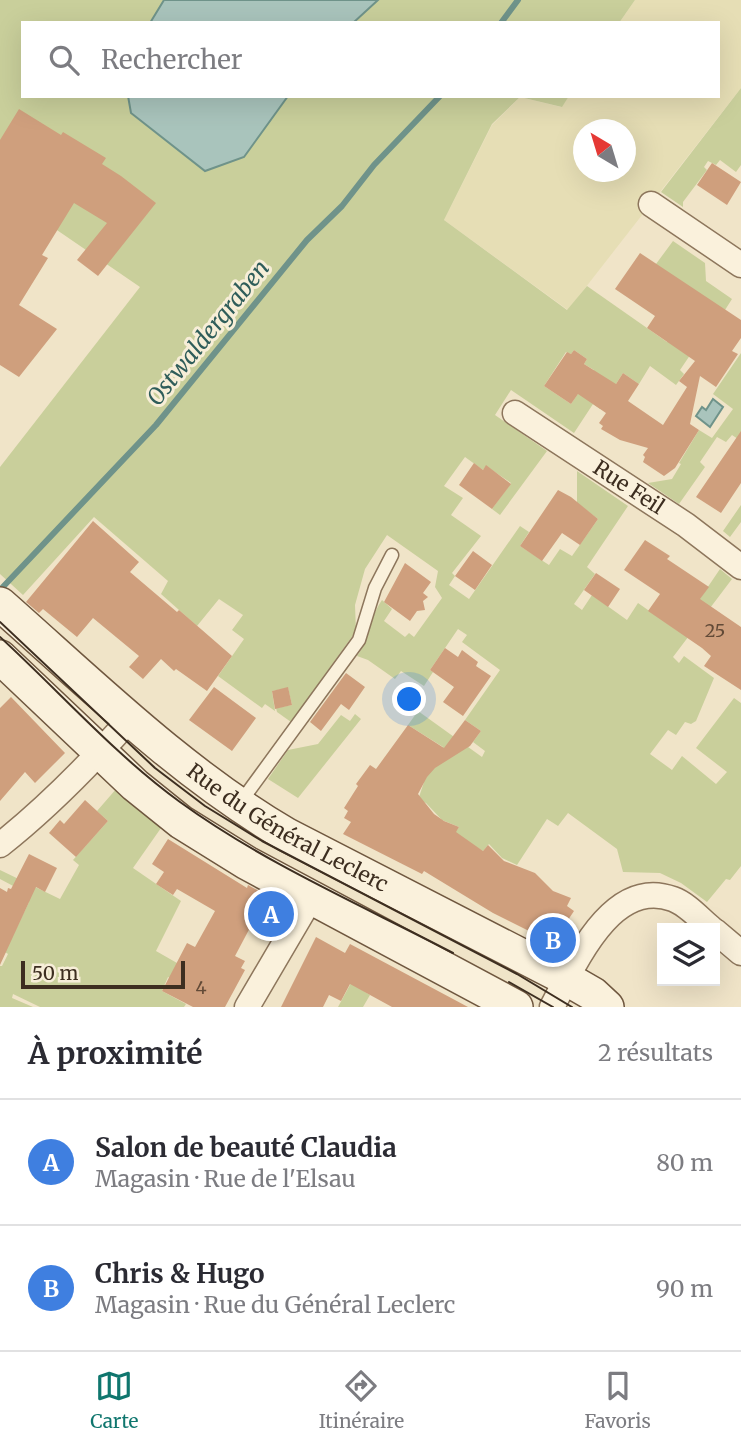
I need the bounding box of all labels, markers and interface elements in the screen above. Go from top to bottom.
search box [21,21,720,98]
icon: search [45,41,83,79]
text: Rechercher [101,43,243,76]
north arrow [573,119,636,182]
water label: Ostwaldergraben [140,254,275,411]
street label: Rue Feil [588,454,670,520]
house number: 25 [705,619,725,642]
your location [392,682,426,716]
street label: Rue du Général Leclerc [182,757,393,898]
pin: A [248,888,294,940]
pin: B [530,914,576,966]
map controls [657,923,720,986]
button: layers [657,923,720,986]
scale bar [21,958,186,990]
text: 50 m [32,961,78,985]
house number: 4 [195,976,207,999]
text: À proximité [28,1034,203,1072]
text: 2 résultats [598,1038,713,1067]
text: Salon de beauté Claudia [95,1131,397,1164]
text: A [43,1148,59,1177]
text: 80 m [656,1148,713,1177]
text: Magasin · Rue de l'Elsau [95,1164,356,1193]
text: Chris & Hugo [95,1257,265,1290]
text: B [43,1274,59,1303]
text: 90 m [656,1274,713,1303]
text: Magasin · Rue du Général Leclerc [95,1290,455,1319]
tab: Carte [90,1367,138,1433]
tab: Itinéraire [319,1367,404,1433]
tab: Favoris [584,1367,651,1433]

